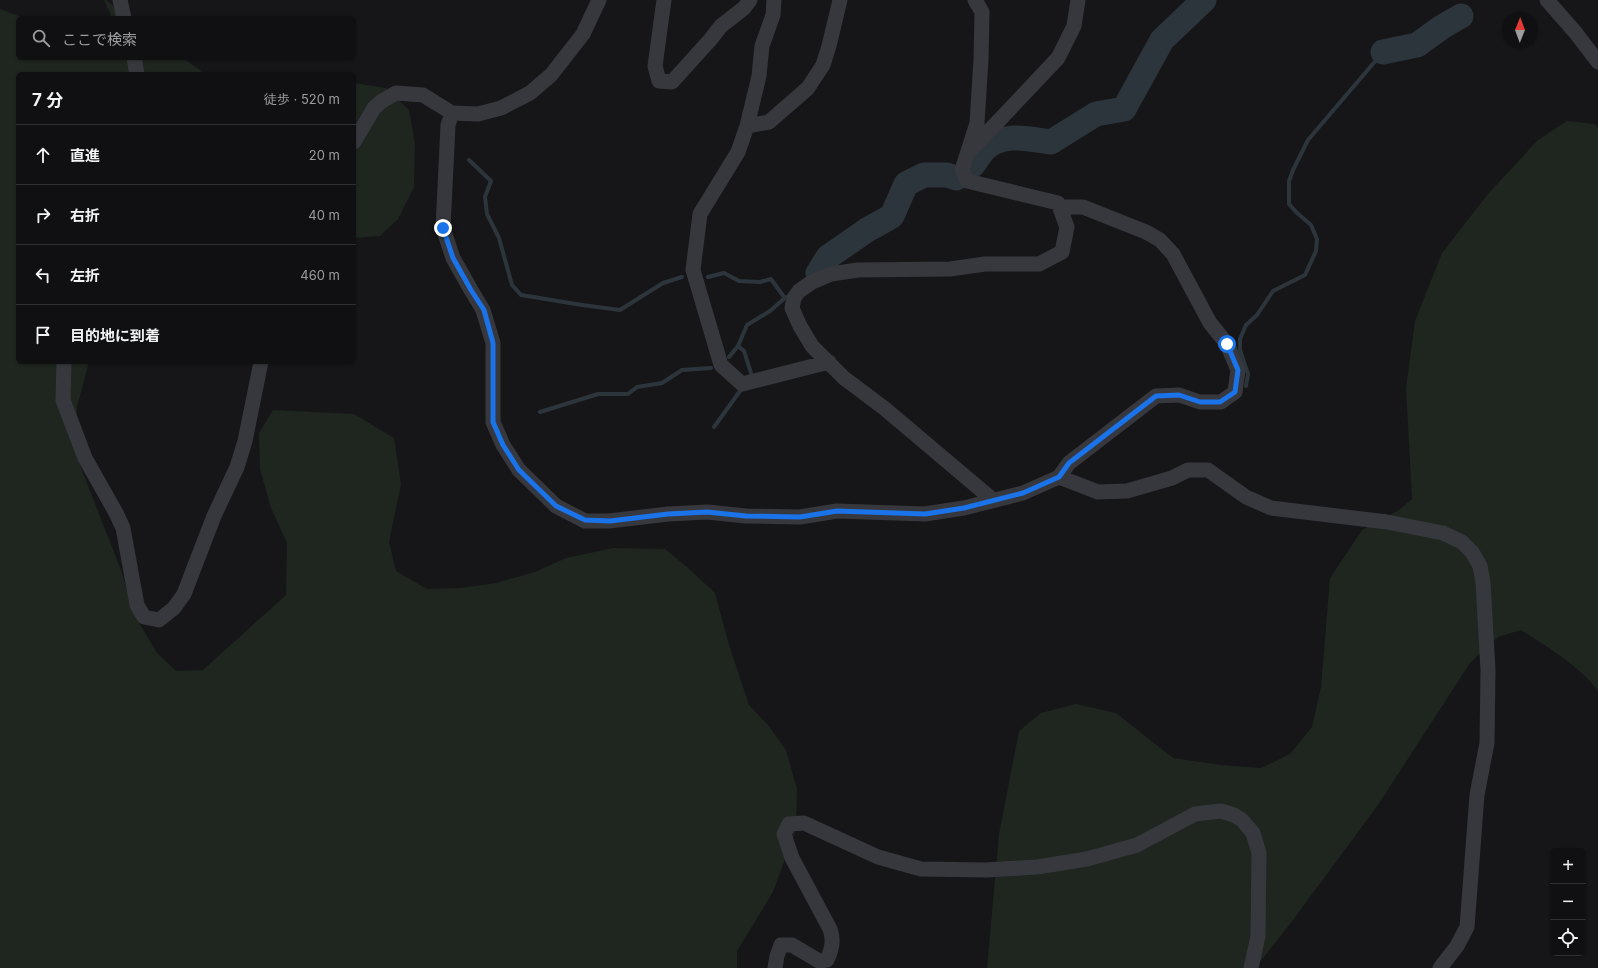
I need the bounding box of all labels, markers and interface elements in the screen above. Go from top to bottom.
north arrow [1502,12,1538,48]
search box [16,16,356,60]
icon: search [30,27,52,49]
text: ここで検索 [62,30,137,49]
text: 7 分 [32,90,63,110]
text: 徒歩 · 520 m [264,91,340,107]
icon: ahead [32,144,54,166]
text: 直進 [70,146,100,165]
text: 20 m [309,147,340,163]
icon: right [32,204,54,226]
text: 右折 [70,206,100,225]
text: 40 m [308,207,340,223]
route end [434,219,452,237]
icon: left [32,264,54,286]
text: 左折 [70,266,100,285]
text: 460 m [300,267,340,283]
icon: arrive [32,324,54,346]
text: 目的地に到着 [70,326,160,345]
route start [1218,335,1236,353]
map controls [1550,848,1586,956]
button: + [1550,848,1586,884]
button: − [1550,884,1586,920]
button: locate [1550,920,1586,956]

